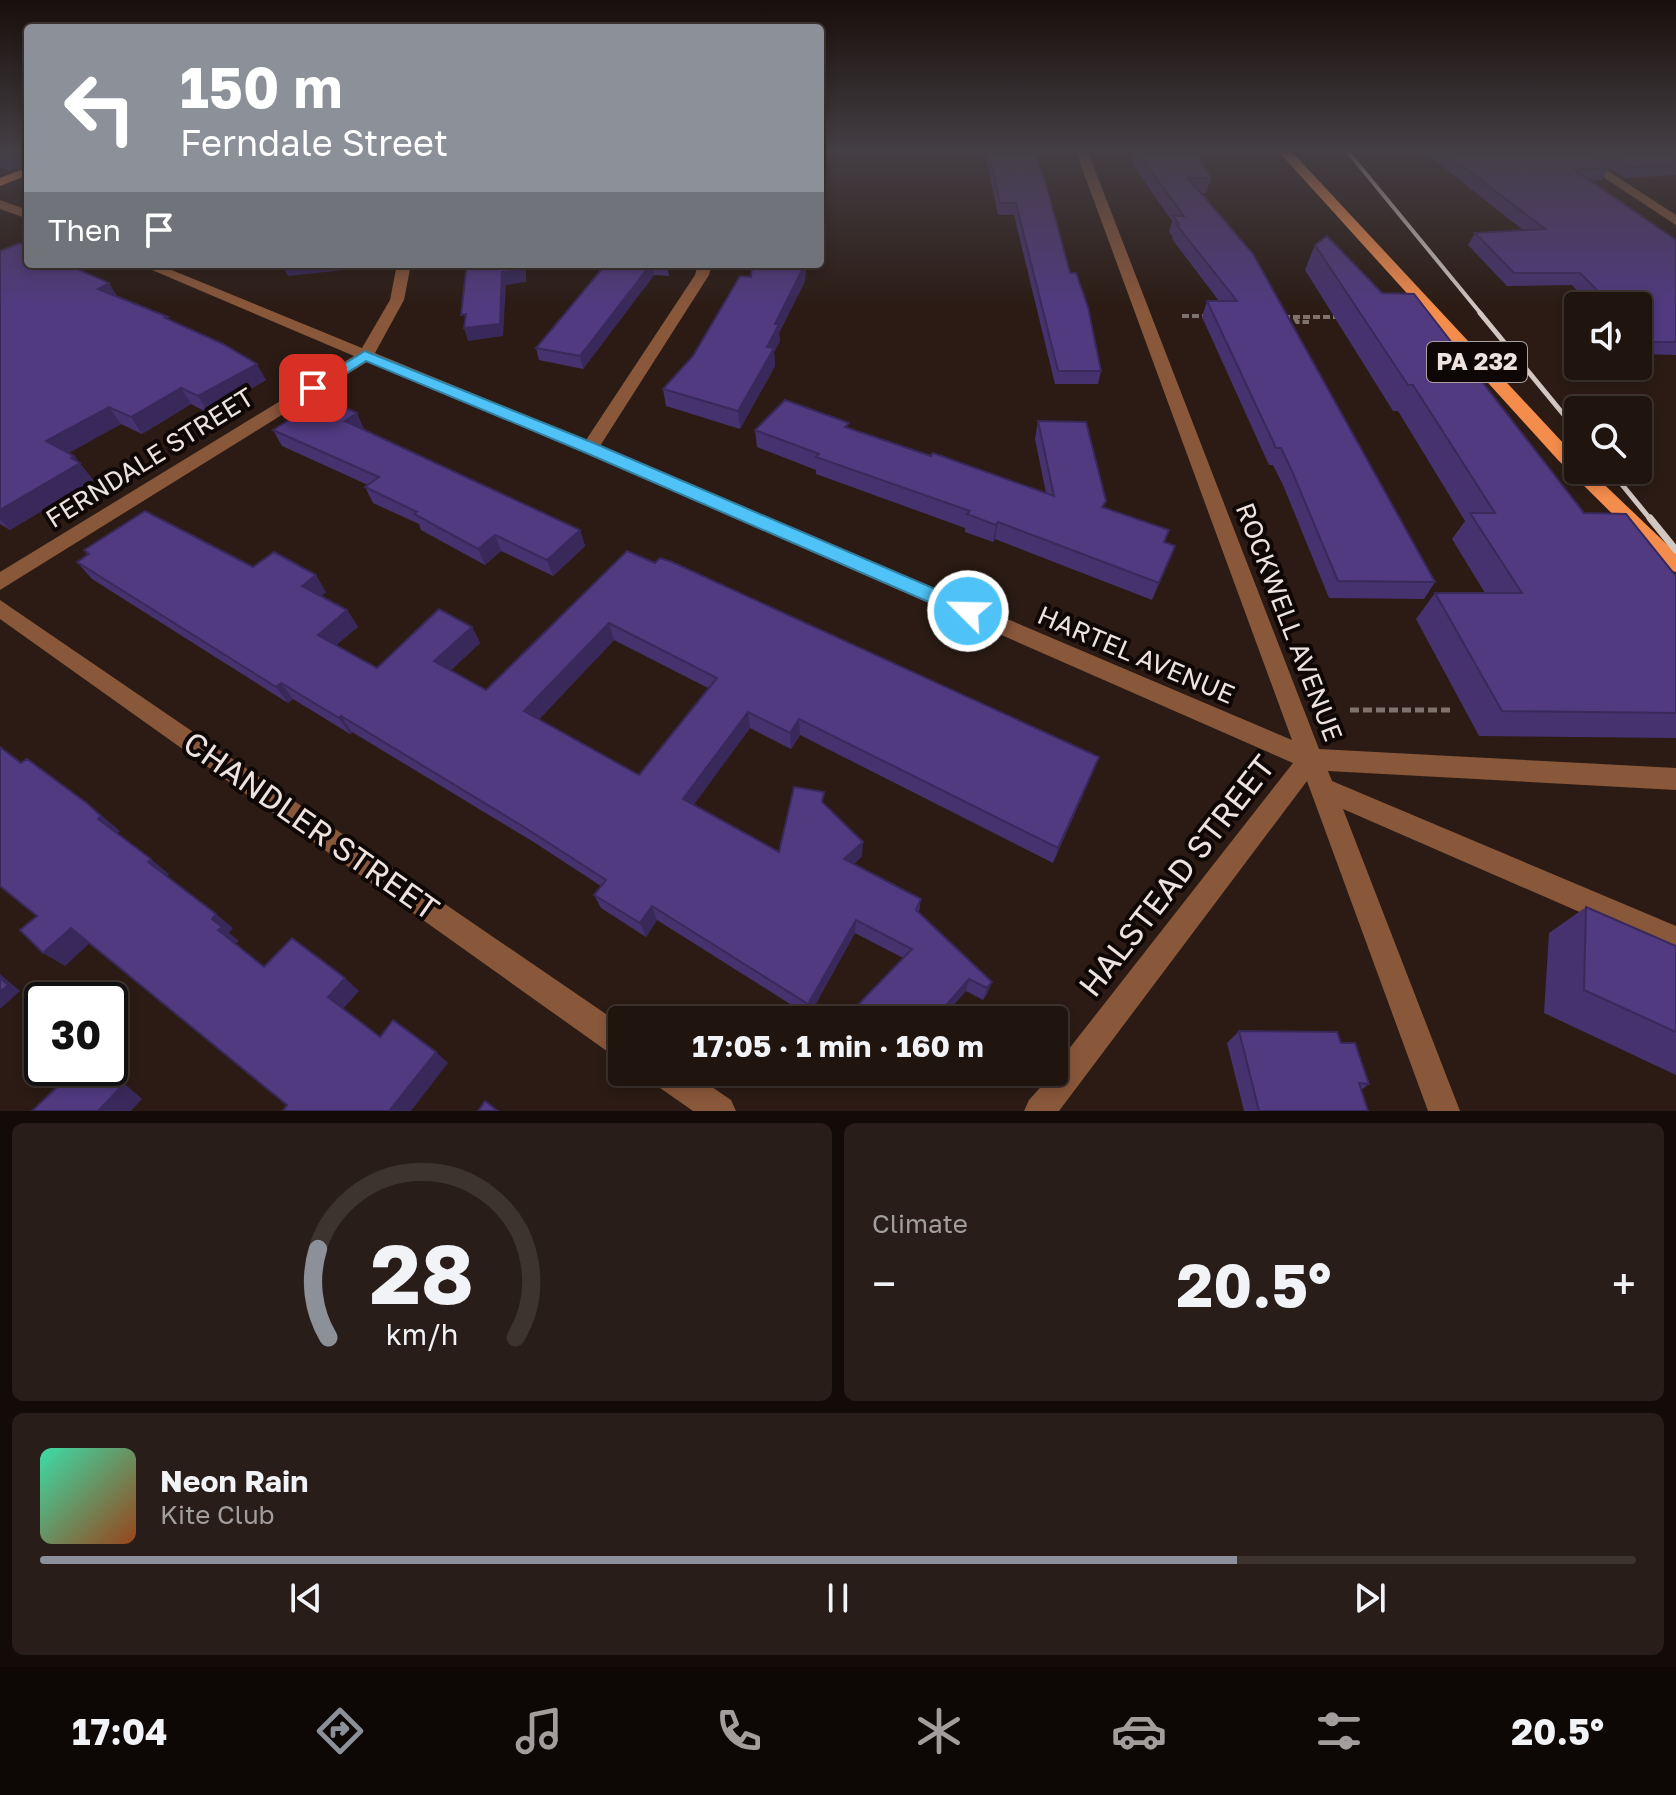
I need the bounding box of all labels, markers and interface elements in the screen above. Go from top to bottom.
text: 150 m [180,53,342,120]
icon: left [48,56,152,160]
text: Ferndale Street [180,121,448,164]
icon: arrive [137,208,181,252]
text: Then [48,212,121,248]
map controls [1564,292,1652,484]
button: sound [1564,292,1652,380]
road number: PA 232 [1427,342,1527,382]
pin [279,354,347,422]
icon: arrive [291,366,335,410]
street label: FERNDALE STREET [40,381,259,534]
button: search [1564,396,1652,484]
street label: ROCKWELL AVENUE [1230,498,1349,745]
position arrow [926,569,1010,653]
street label: HARTEL AVENUE [1033,599,1239,710]
street label: CHANDLER STREET [177,723,447,928]
street label: HALSTEAD STREET [1070,747,1282,1004]
speed limit sign: 30 [24,982,128,1086]
text: 17:05 · 1 min · 160 m [692,1028,984,1064]
text: Climate [872,1208,968,1239]
text: 28 [370,1222,474,1322]
text: 20.5° [1177,1248,1331,1320]
text: − [872,1257,896,1310]
text: + [1612,1257,1636,1310]
text: km/h [386,1317,458,1351]
text: Neon Rain [160,1463,308,1499]
text: Kite Club [160,1499,275,1530]
icon: previous [284,1576,328,1620]
icon: pause [816,1576,860,1620]
icon: next [1348,1576,1392,1620]
icon: directions [312,1703,368,1759]
icon: music [511,1703,567,1759]
icon: phone [711,1703,767,1759]
icon: climate [911,1703,967,1759]
icon: car [1111,1703,1167,1759]
icon: filters [1311,1703,1367,1759]
text: 17:04 [72,1710,168,1753]
text: 20.5° [1511,1710,1604,1753]

